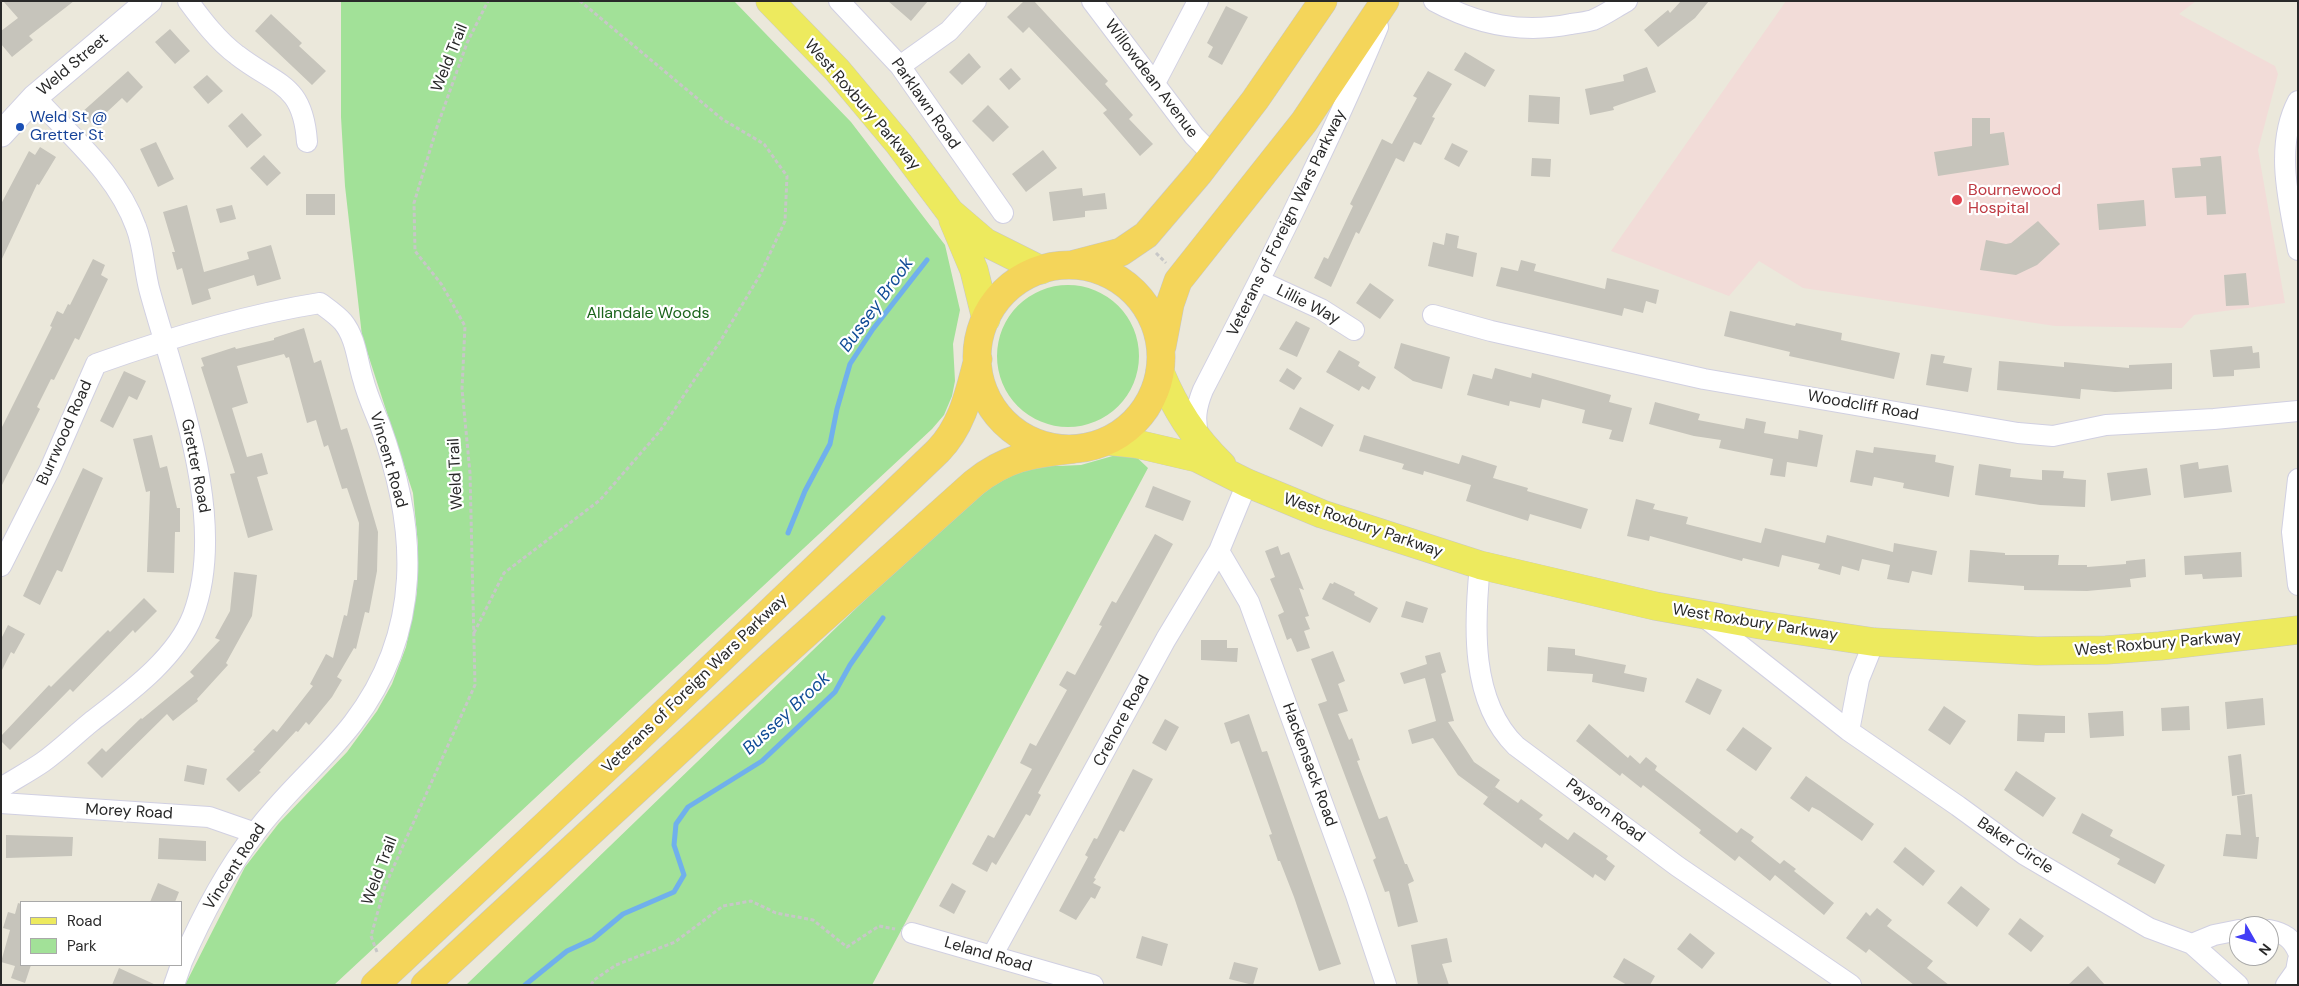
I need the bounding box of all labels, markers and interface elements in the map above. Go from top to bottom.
street label: Willowdean Avenue [1100,16,1202,142]
street label: Weld Trail [428,21,472,95]
street label: Weld Street [34,30,112,100]
street label: West Roxbury Parkway [800,36,924,174]
street label: Parklawn Road [887,55,963,153]
street label: Veterans of Foreign Wars Parkway [1224,106,1350,340]
place label: Weld St @ Gretter St [30,108,108,146]
marker: Weld St @ Gretter St [14,121,26,133]
place label: Bournewood Hospital [1968,181,2061,219]
marker: Bournewood Hospital [1950,193,1964,207]
water label: Bussey Brook [835,253,919,357]
street label: Lillie Way [1273,281,1343,329]
park label: Allandale Woods [586,304,710,324]
street label: Burrwood Road [33,377,97,489]
street label: Woodcliff Road [1806,387,1920,425]
street label: Vincent Road [365,410,411,510]
street label: Gretter Road [176,417,214,515]
street label: Weld Trail [445,438,467,510]
street label: West Roxbury Parkway [1281,490,1445,562]
street label: Veterans of Foreign Wars Parkway [598,590,792,778]
street label: West Roxbury Parkway [1671,600,1839,646]
street label: West Roxbury Parkway [2074,627,2242,661]
water label: Bussey Brook [739,668,835,760]
street label: Crehore Road [1090,672,1154,770]
street label: Hackensack Road [1278,701,1340,829]
street label: Payson Road [1562,775,1648,847]
street label: Morey Road [85,800,173,824]
street label: Baker Circle [1973,813,2057,879]
street label: Vincent Road [200,820,270,914]
street label: Weld Trail [358,834,402,908]
legend [20,901,182,966]
text: Road [67,911,102,931]
north arrow [2229,916,2279,966]
street label: Leland Road [942,933,1034,977]
text: Park [67,936,97,956]
text: N [2255,940,2275,959]

